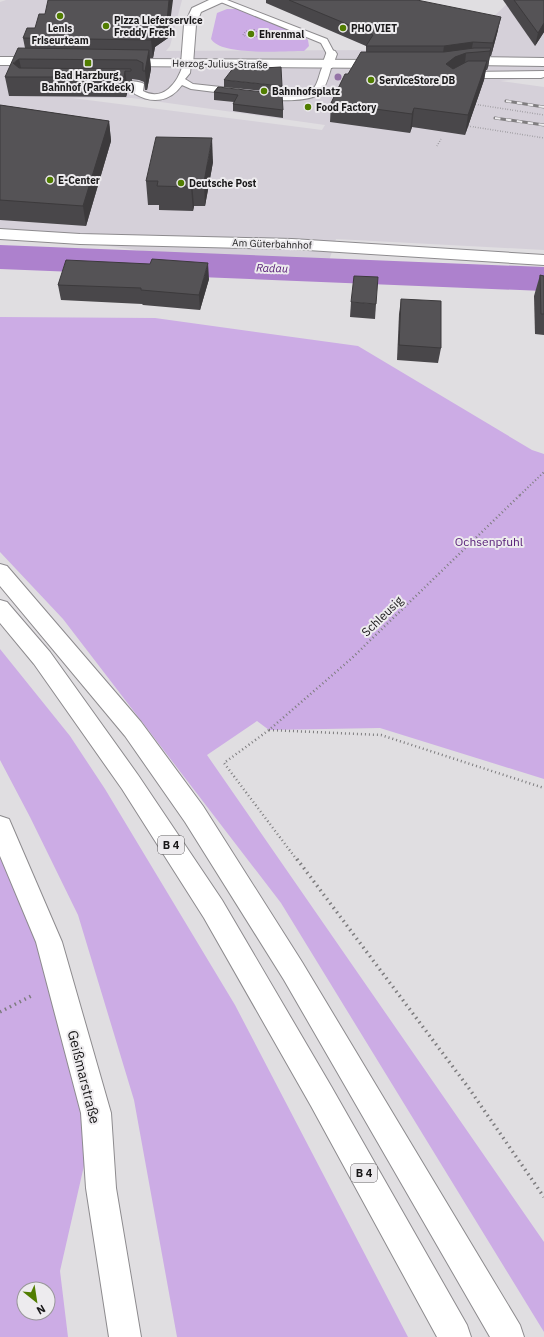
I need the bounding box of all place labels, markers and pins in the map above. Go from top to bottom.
marker: Lenis Friseurteam [55,11,65,21]
place label: Pizza Lieferservice Freddy Fresh [114,14,203,39]
marker: Pizza Lieferservice Freddy Fresh [101,21,111,31]
place label: Lenis Friseurteam [31,22,89,47]
place label: PHO VIET [351,22,397,35]
marker: PHO VIET [338,23,348,33]
place label: Ehrenmal [259,28,304,41]
marker: Ehrenmal [246,29,256,39]
marker: Bad Harzburg, Bahnhof (Parkdeck) [83,58,93,68]
place label: Bad Harzburg, Bahnhof (Parkdeck) [42,69,135,94]
place label: ServiceStore DB [379,74,455,87]
marker: ServiceStore DB [366,75,376,85]
place label: Bahnhofsplatz [272,85,340,98]
marker: Bahnhofsplatz [259,86,269,96]
place label: Food Factory [316,101,377,114]
marker: Food Factory [303,102,313,112]
place label: E-Center [58,174,100,187]
marker: E-Center [45,175,55,185]
place label: Deutsche Post [189,177,256,190]
marker: Deutsche Post [176,178,186,188]

